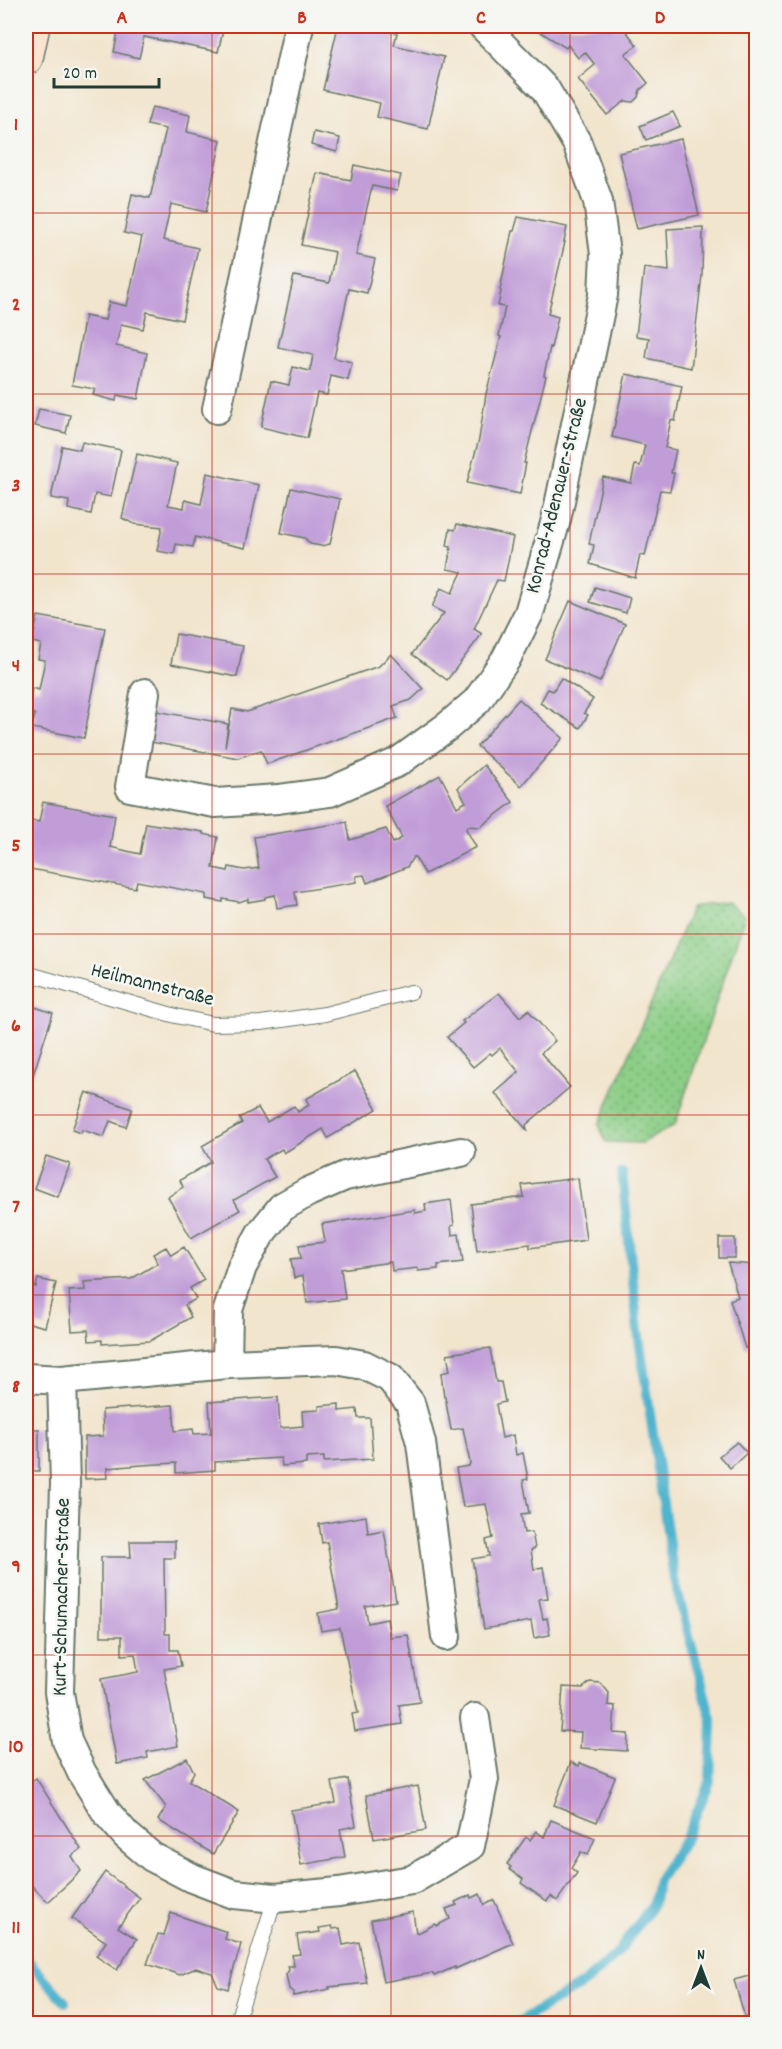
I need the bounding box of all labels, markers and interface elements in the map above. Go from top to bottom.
text: A [117,5,128,33]
text: B [297,5,307,33]
text: C [476,5,486,33]
text: D [655,5,666,33]
scale bar [54,51,159,89]
text: 20 m [63,62,97,87]
text: 1 [14,112,18,140]
text: 2 [12,292,20,320]
street label: Konrad-Adenauer-Straße [519,395,597,597]
text: 3 [12,473,20,501]
text: 4 [12,653,20,681]
text: 5 [11,833,21,861]
street label: Heilmannstraße [87,956,217,1016]
text: 6 [11,1013,21,1041]
text: 7 [12,1194,20,1222]
text: 8 [12,1374,20,1402]
street label: Kurt-Schumacher-Straße [46,1498,80,1696]
text: 9 [11,1554,21,1582]
text: 10 [8,1734,24,1762]
text: 11 [12,1915,20,1943]
north arrow [671,1938,731,1998]
text: N [697,1944,705,1967]

